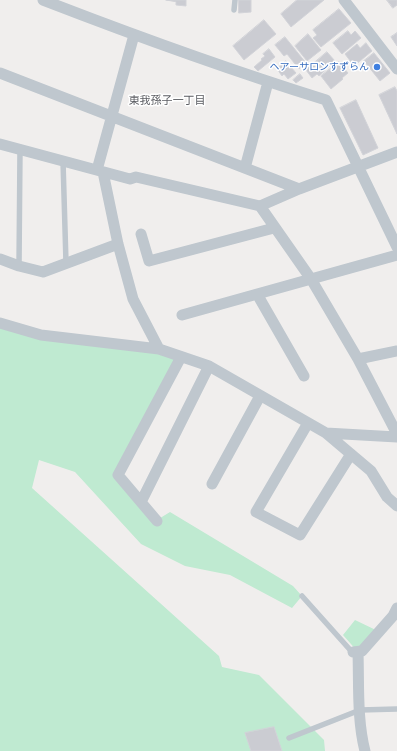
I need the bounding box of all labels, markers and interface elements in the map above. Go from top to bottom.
place label: ヘアーサロンすずらん [270,61,369,73]
marker: ヘアーサロンすずらん [372,62,382,72]
district label: 東我孫子一丁目 [129,94,205,108]

